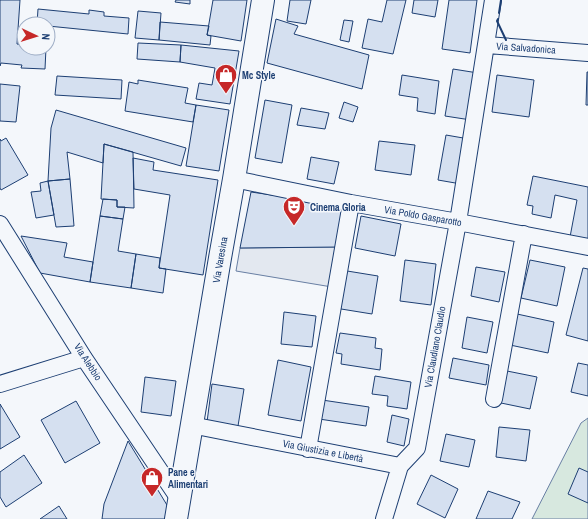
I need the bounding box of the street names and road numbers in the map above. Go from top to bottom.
street label: Via Salvadonica [496,39,557,57]
street label: Via Poldo Gasparotto [383,203,463,229]
street label: Via Varesina [210,235,231,284]
street label: Via Claudiano Claudio [421,305,449,389]
street label: Via Alebbio [71,341,105,383]
street label: Via Giustizia e Libertà [282,437,365,465]

